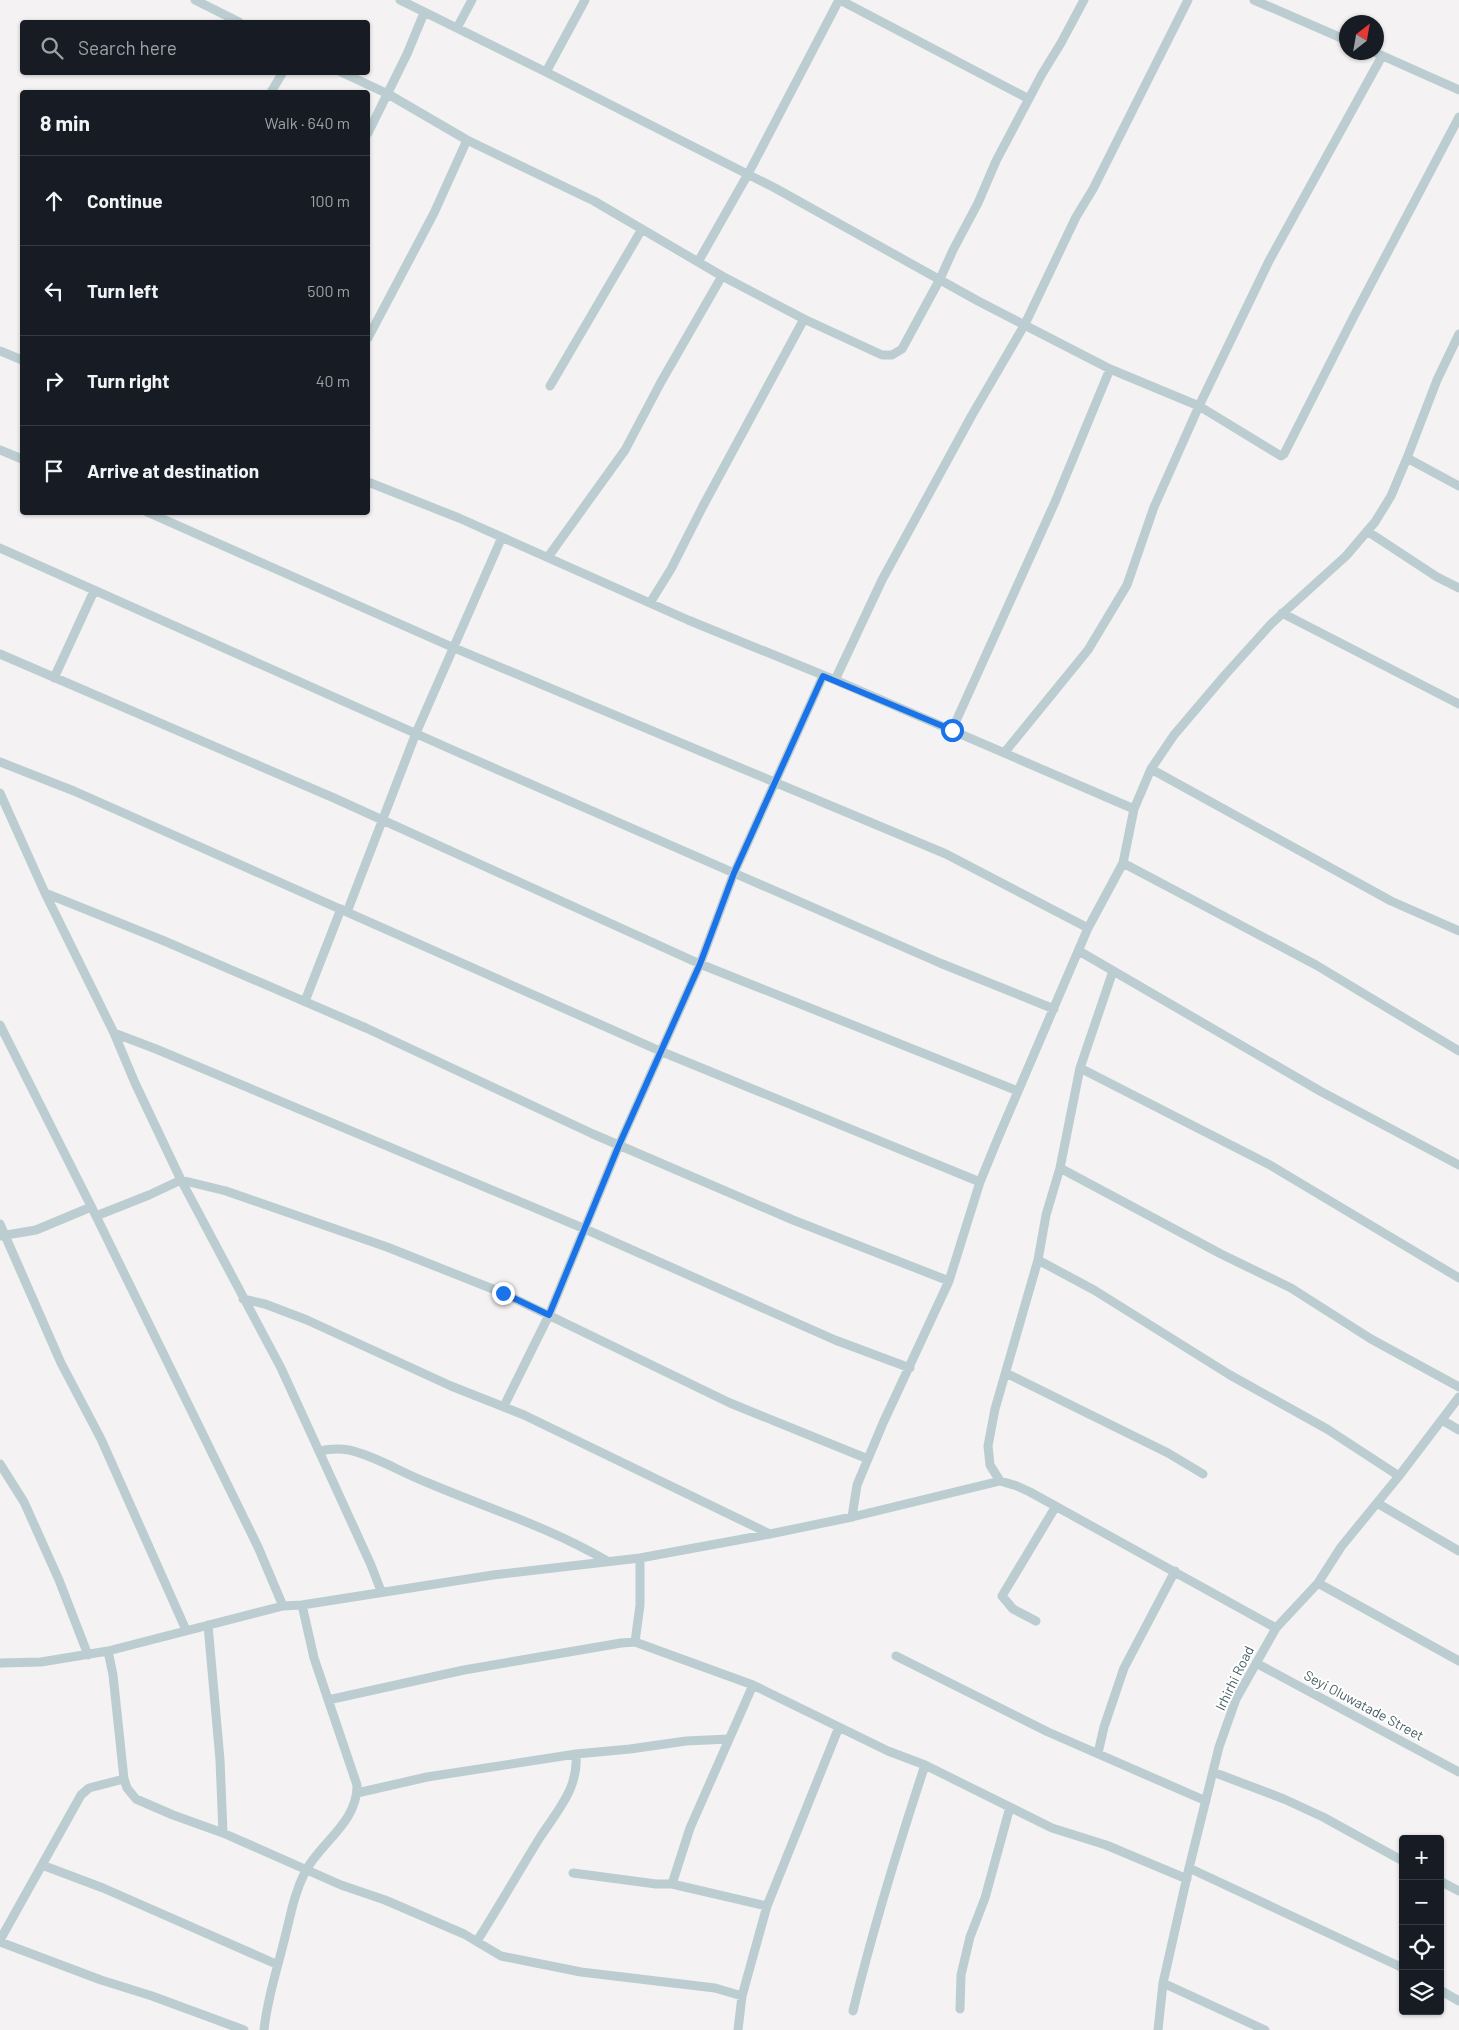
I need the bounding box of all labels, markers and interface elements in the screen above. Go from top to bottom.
north arrow [1339,15,1384,60]
search box [20,20,370,75]
icon: search [38,34,66,62]
text: Search here [78,36,177,59]
text: 8 min [40,110,90,135]
text: Walk · 640 m [265,113,350,132]
icon: ahead [40,187,68,215]
text: Continue [87,189,163,212]
text: 100 m [310,191,350,210]
icon: left [40,277,68,305]
text: Turn left [87,279,158,302]
text: 500 m [307,281,350,300]
icon: right [40,367,68,395]
text: Turn right [87,369,169,392]
text: 40 m [316,371,350,390]
icon: arrive [40,457,68,485]
text: Arrive at destination [87,459,259,482]
route start [941,719,964,742]
route end [492,1282,515,1305]
street label: Irhirhi Road [1211,1643,1257,1713]
street label: Seyi Oluwatade Street [1301,1666,1427,1744]
map controls [1399,1835,1444,2015]
button: + [1399,1835,1444,1880]
button: − [1399,1880,1444,1925]
button: locate [1399,1925,1444,1970]
button: layers [1399,1970,1444,2015]

